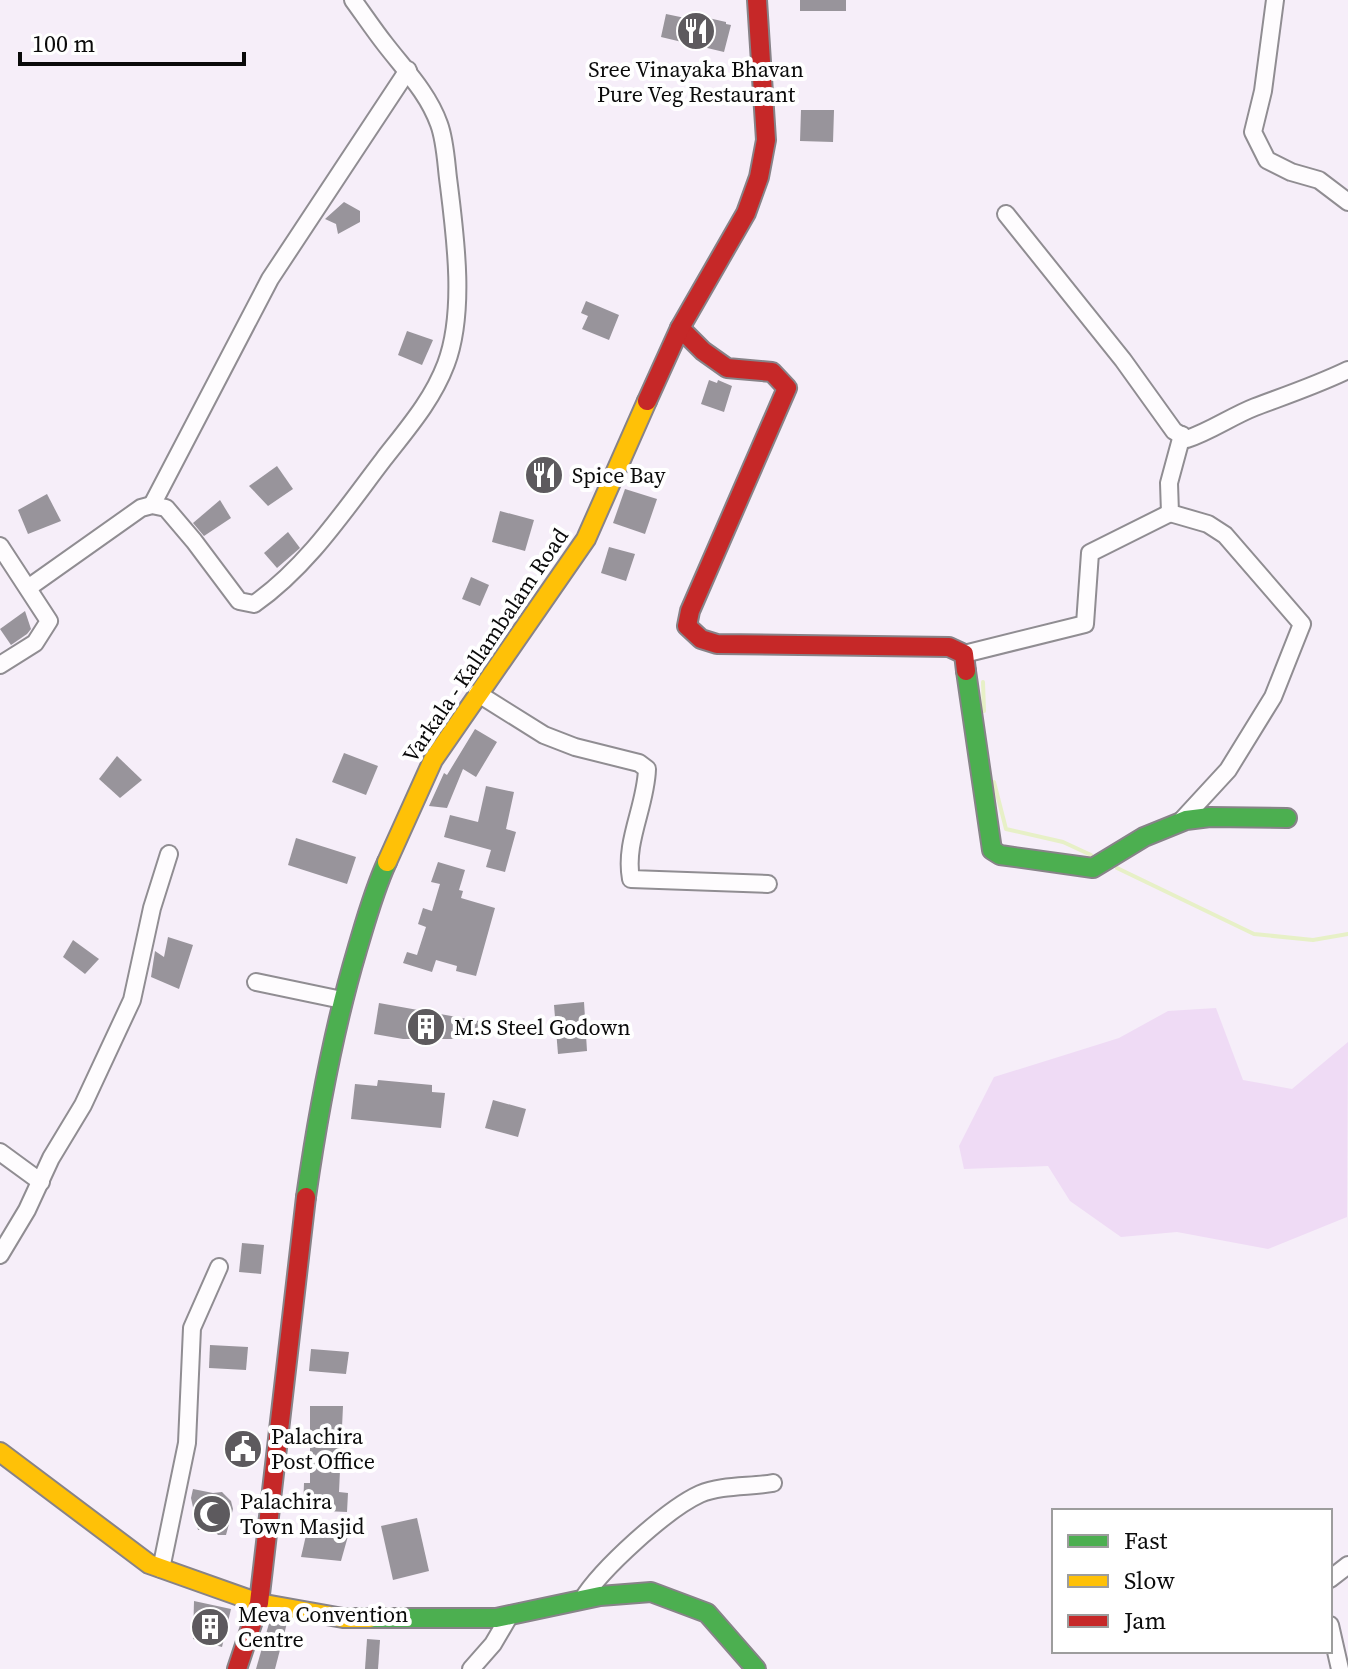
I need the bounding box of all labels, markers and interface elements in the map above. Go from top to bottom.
restaurant icon: Sree Vinayaka Bhavan Pure Veg Restaurant [675,10,717,52]
scale bar [20,16,244,66]
text: 100 m [32,27,95,60]
place label: Sree Vinayaka Bhavan Pure Veg Restaurant [588,54,804,109]
restaurant icon: Spice Bay [523,454,565,496]
place label: Spice Bay [572,460,666,490]
street label: Varkala - Kallambalam Road [395,521,575,768]
building icon: M.S Steel Godown [405,1006,447,1048]
place label: M.S Steel Godown [454,1012,631,1042]
place label: Palachira Post Office [271,1421,375,1476]
public building icon: Palachira Post Office [222,1428,264,1470]
place label: Palachira Town Masjid [240,1486,365,1541]
mosque icon: Palachira Town Masjid [191,1493,233,1535]
legend [1052,1509,1332,1653]
text: Fast [1124,1524,1168,1557]
text: Slow [1124,1564,1175,1597]
place label: Meva Convention Centre [238,1599,408,1654]
text: Jam [1123,1604,1166,1637]
building icon: Meva Convention Centre [189,1606,231,1648]

